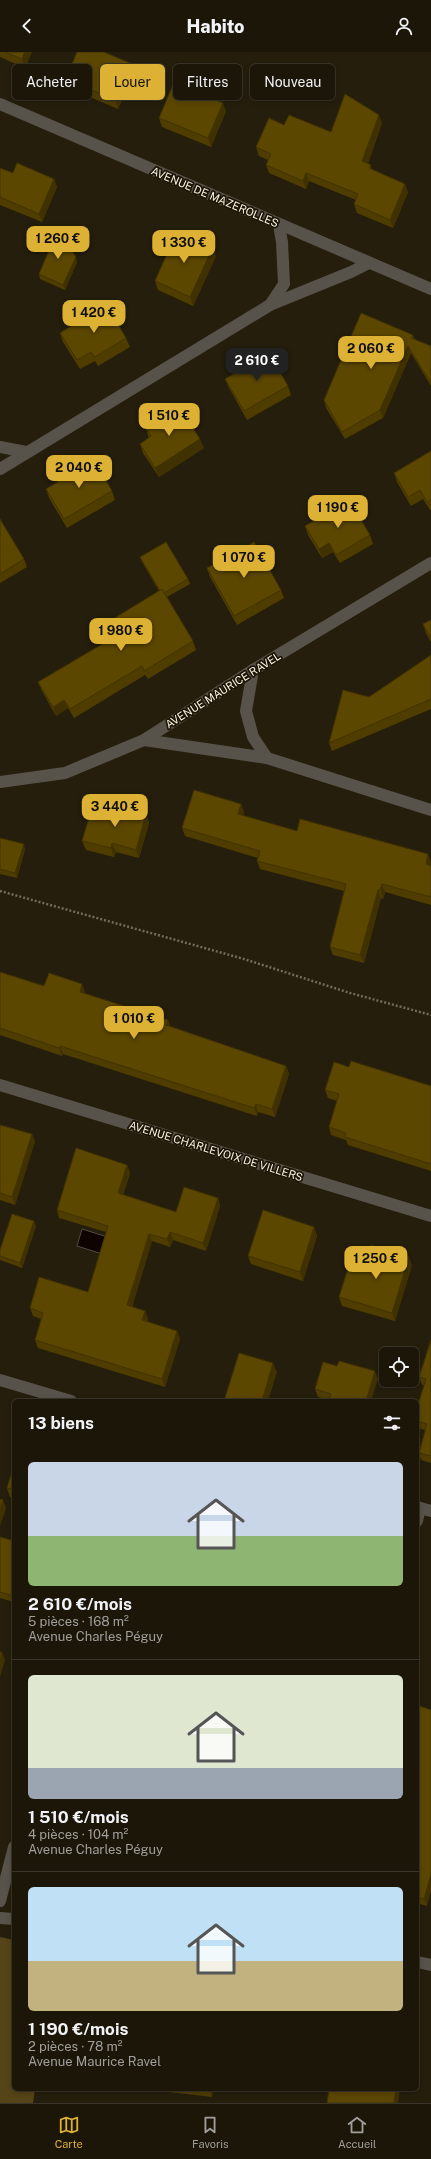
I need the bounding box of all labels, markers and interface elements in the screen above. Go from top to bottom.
icon: back [16,15,38,37]
icon: person [393,15,415,37]
text: Habito [186,16,245,37]
chip: Acheter [12,64,92,100]
chip: Louer [100,64,165,100]
chip: Filtres [173,64,242,100]
chip: Nouveau [250,64,335,100]
street label: AVENUE DE MAZEROLLES [149,165,281,229]
pin: 1 260 € [21,226,95,260]
pin: 1 330 € [147,230,221,264]
text: 1 260 € [35,231,81,246]
text: 1 330 € [161,235,207,250]
pin: 1 420 € [57,300,131,334]
text: 1 420 € [71,305,117,320]
pin: 2 060 € [334,336,408,370]
text: 2 060 € [347,341,395,356]
pin: 2 610 € [220,348,294,382]
text: 2 610 € [234,353,280,368]
pin: 1 510 € [132,403,206,437]
text: 1 510 € [148,408,190,423]
pin: 2 040 € [42,455,116,489]
text: 2 040 € [55,460,103,475]
pin: 1 190 € [301,495,375,529]
text: 1 190 € [317,500,359,515]
pin: 1 070 € [207,545,281,579]
text: 1 070 € [222,550,266,565]
pin: 1 980 € [84,618,158,652]
text: 1 980 € [98,623,144,638]
street label: AVENUE MAURICE RAVEL [163,650,283,730]
pin: 3 440 € [78,794,152,828]
text: 3 440 € [91,799,139,814]
pin: 1 010 € [97,1006,171,1040]
text: 1 010 € [113,1011,155,1026]
street label: AVENUE CHARLEVOIX DE VILLERS [128,1119,304,1183]
pin: 1 250 € [339,1246,413,1280]
text: 1 250 € [353,1251,399,1266]
map controls [379,1347,419,1387]
button: locate [379,1347,419,1387]
icon: filters [381,1412,403,1434]
text: 13 biens [28,1413,94,1433]
icon: home [180,1488,252,1560]
text: 2 610 €/mois [28,1594,132,1614]
text: 5 pièces · 168 m² [28,1614,129,1629]
text: Avenue Charles Péguy [28,1629,163,1644]
icon: home [180,1701,252,1773]
text: 1 510 €/mois [28,1807,129,1827]
text: 4 pièces · 104 m² [28,1827,128,1842]
text: Avenue Charles Péguy [28,1842,163,1857]
icon: home [180,1913,252,1985]
text: 1 190 €/mois [28,2019,128,2039]
text: 2 pièces · 78 m² [28,2039,122,2054]
text: Avenue Maurice Ravel [28,2054,161,2069]
tab: Carte [55,2114,83,2150]
tab: Favoris [192,2114,229,2150]
tab: Accueil [338,2114,376,2150]

